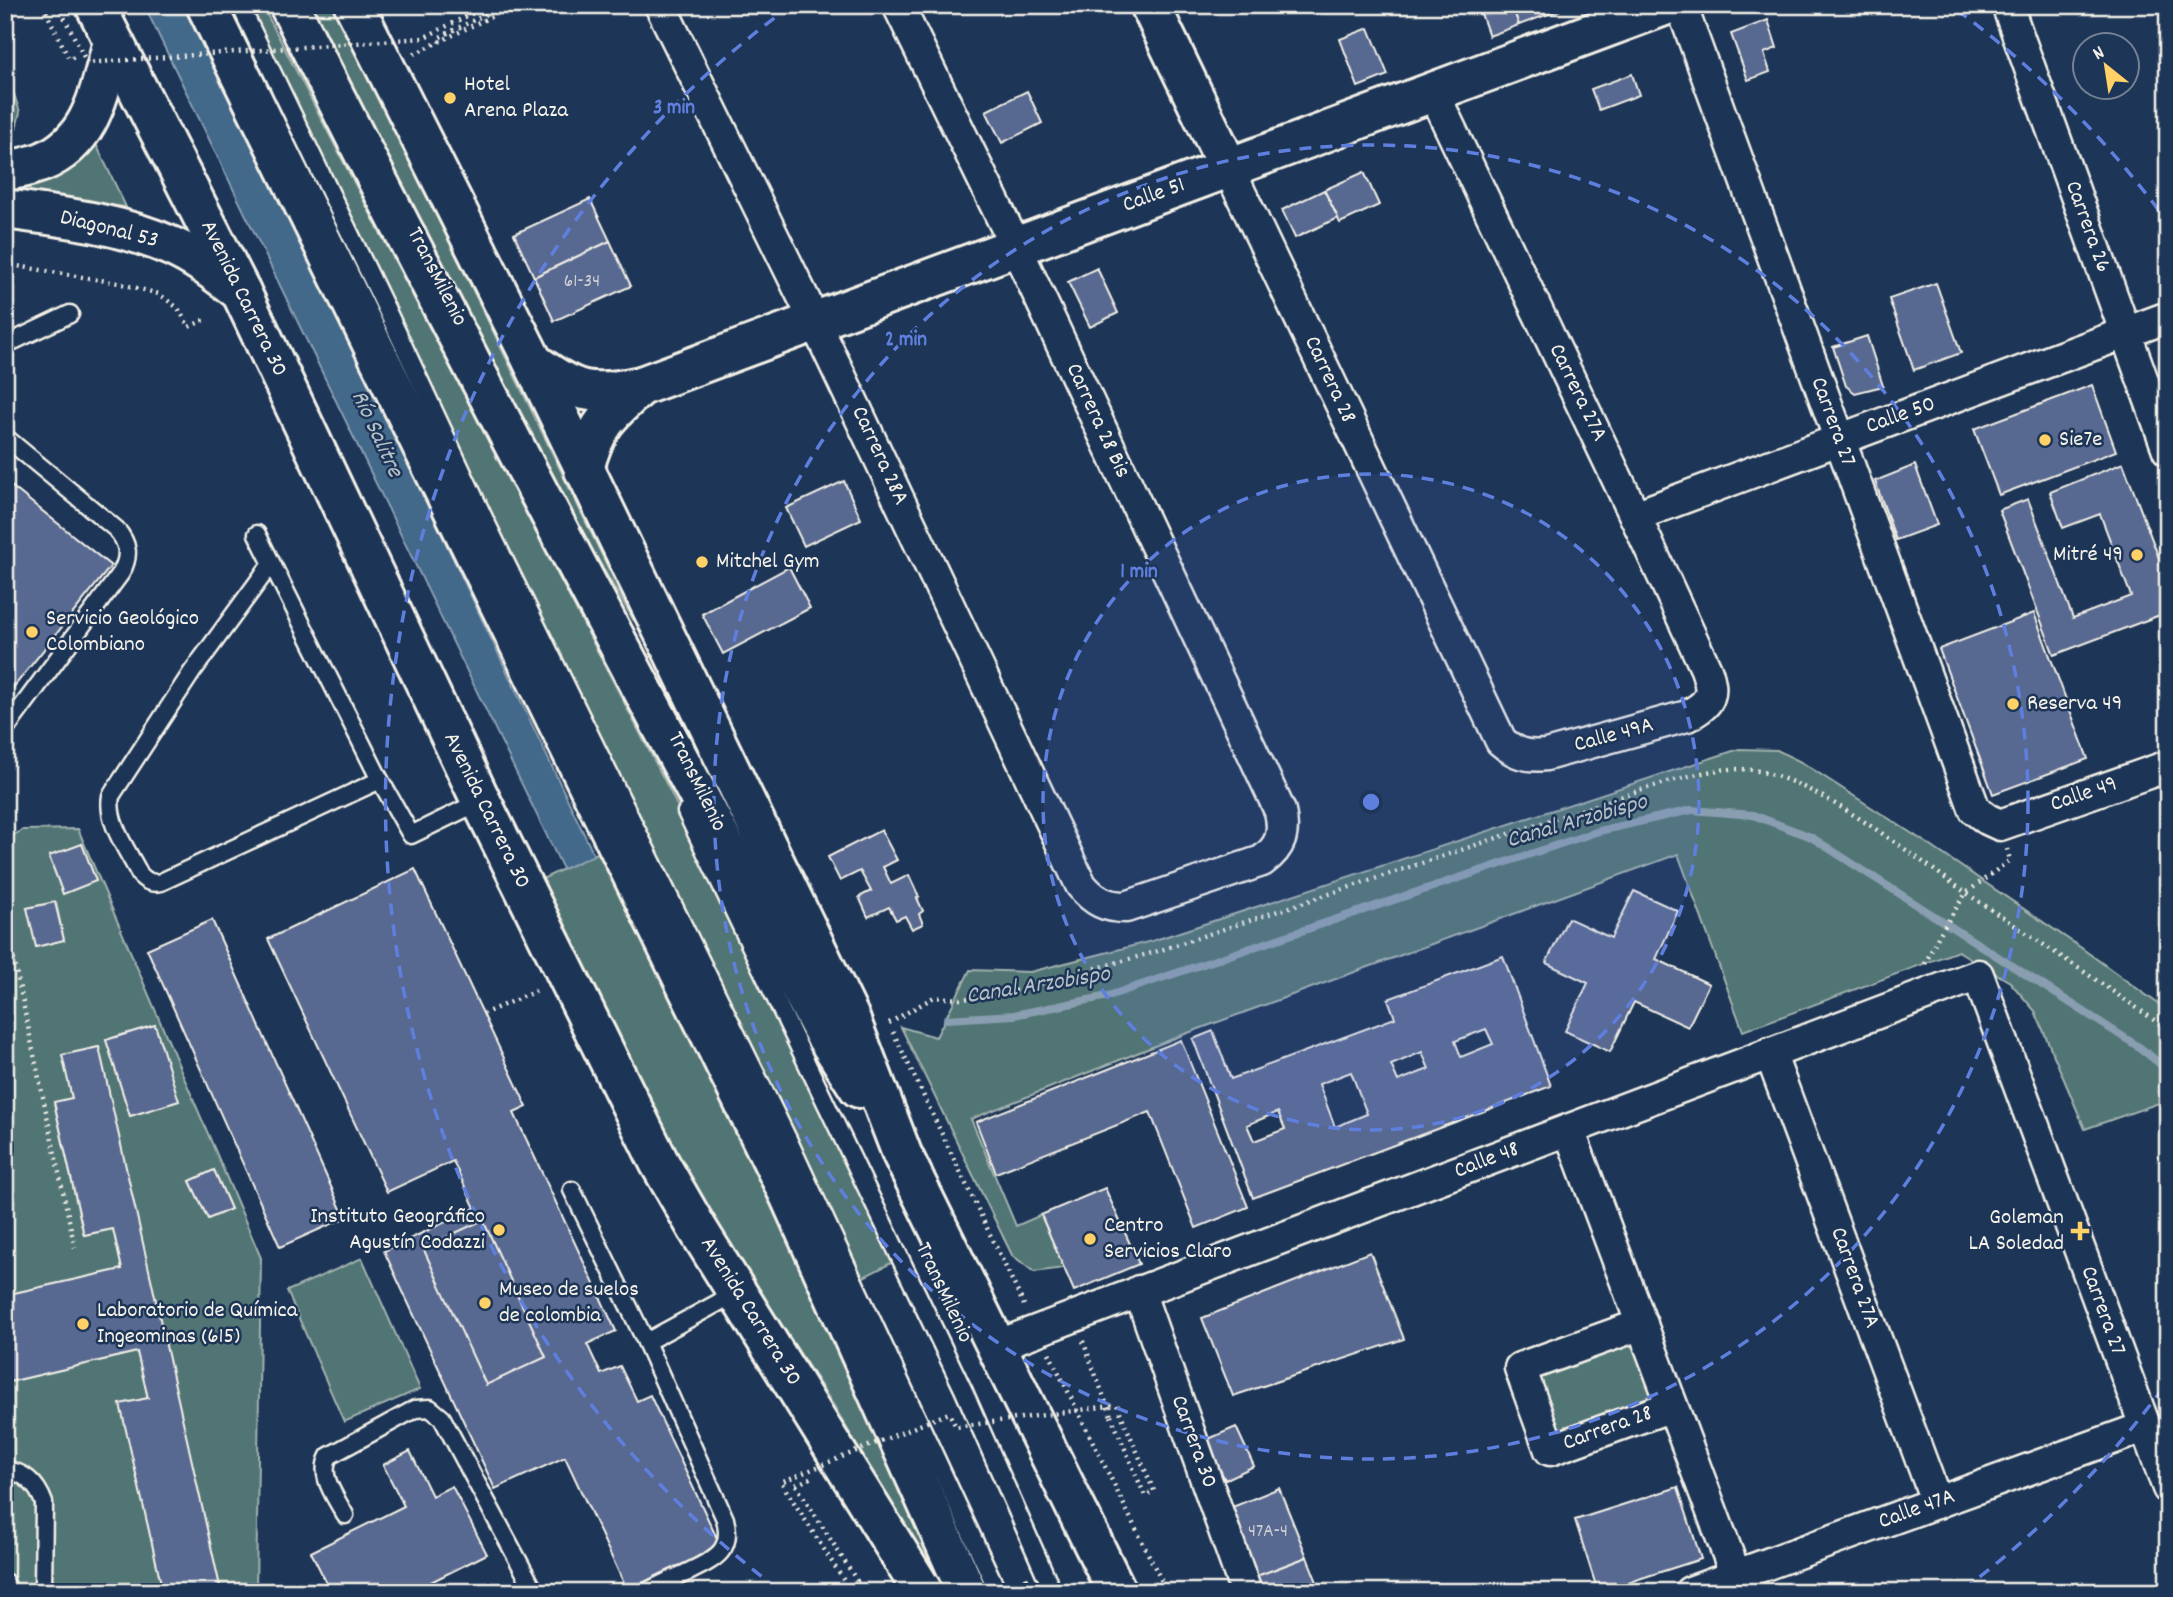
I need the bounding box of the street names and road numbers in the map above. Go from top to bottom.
street label: Calle 51 [1118,170,1190,222]
street label: Carrera 26 [2055,177,2119,277]
street label: Diagonal 53 [56,202,162,258]
street label: Avenida Carrera 30 [191,215,295,383]
street label: TransMilenio [397,222,475,332]
street label: Carrera 28 [1294,331,1364,429]
street label: Carrera 27A [1539,338,1615,448]
street label: Carrera 28 Bis [1056,358,1138,484]
street label: Carrera 27 [1801,373,1863,471]
street label: Calle 50 [1862,388,1940,444]
street label: Carrera 28A [842,401,916,511]
street label: Calle 49A [1571,710,1657,762]
street label: Avenida Carrera 30 [434,727,538,895]
street label: TransMilenio [658,727,734,837]
street label: Calle 49 [2046,768,2122,822]
street label: Calle 48 [1450,1134,1524,1188]
street label: Carrera 27A [1820,1223,1888,1333]
street label: Avenida Carrera 30 [691,1231,809,1393]
street label: TransMilenio [905,1237,981,1349]
street label: Carrera 27 [2071,1262,2133,1360]
street label: Carrera 30 [1161,1391,1225,1493]
street label: Carrera 28 [1559,1398,1657,1460]
street label: Calle 47A [1874,1481,1960,1539]

